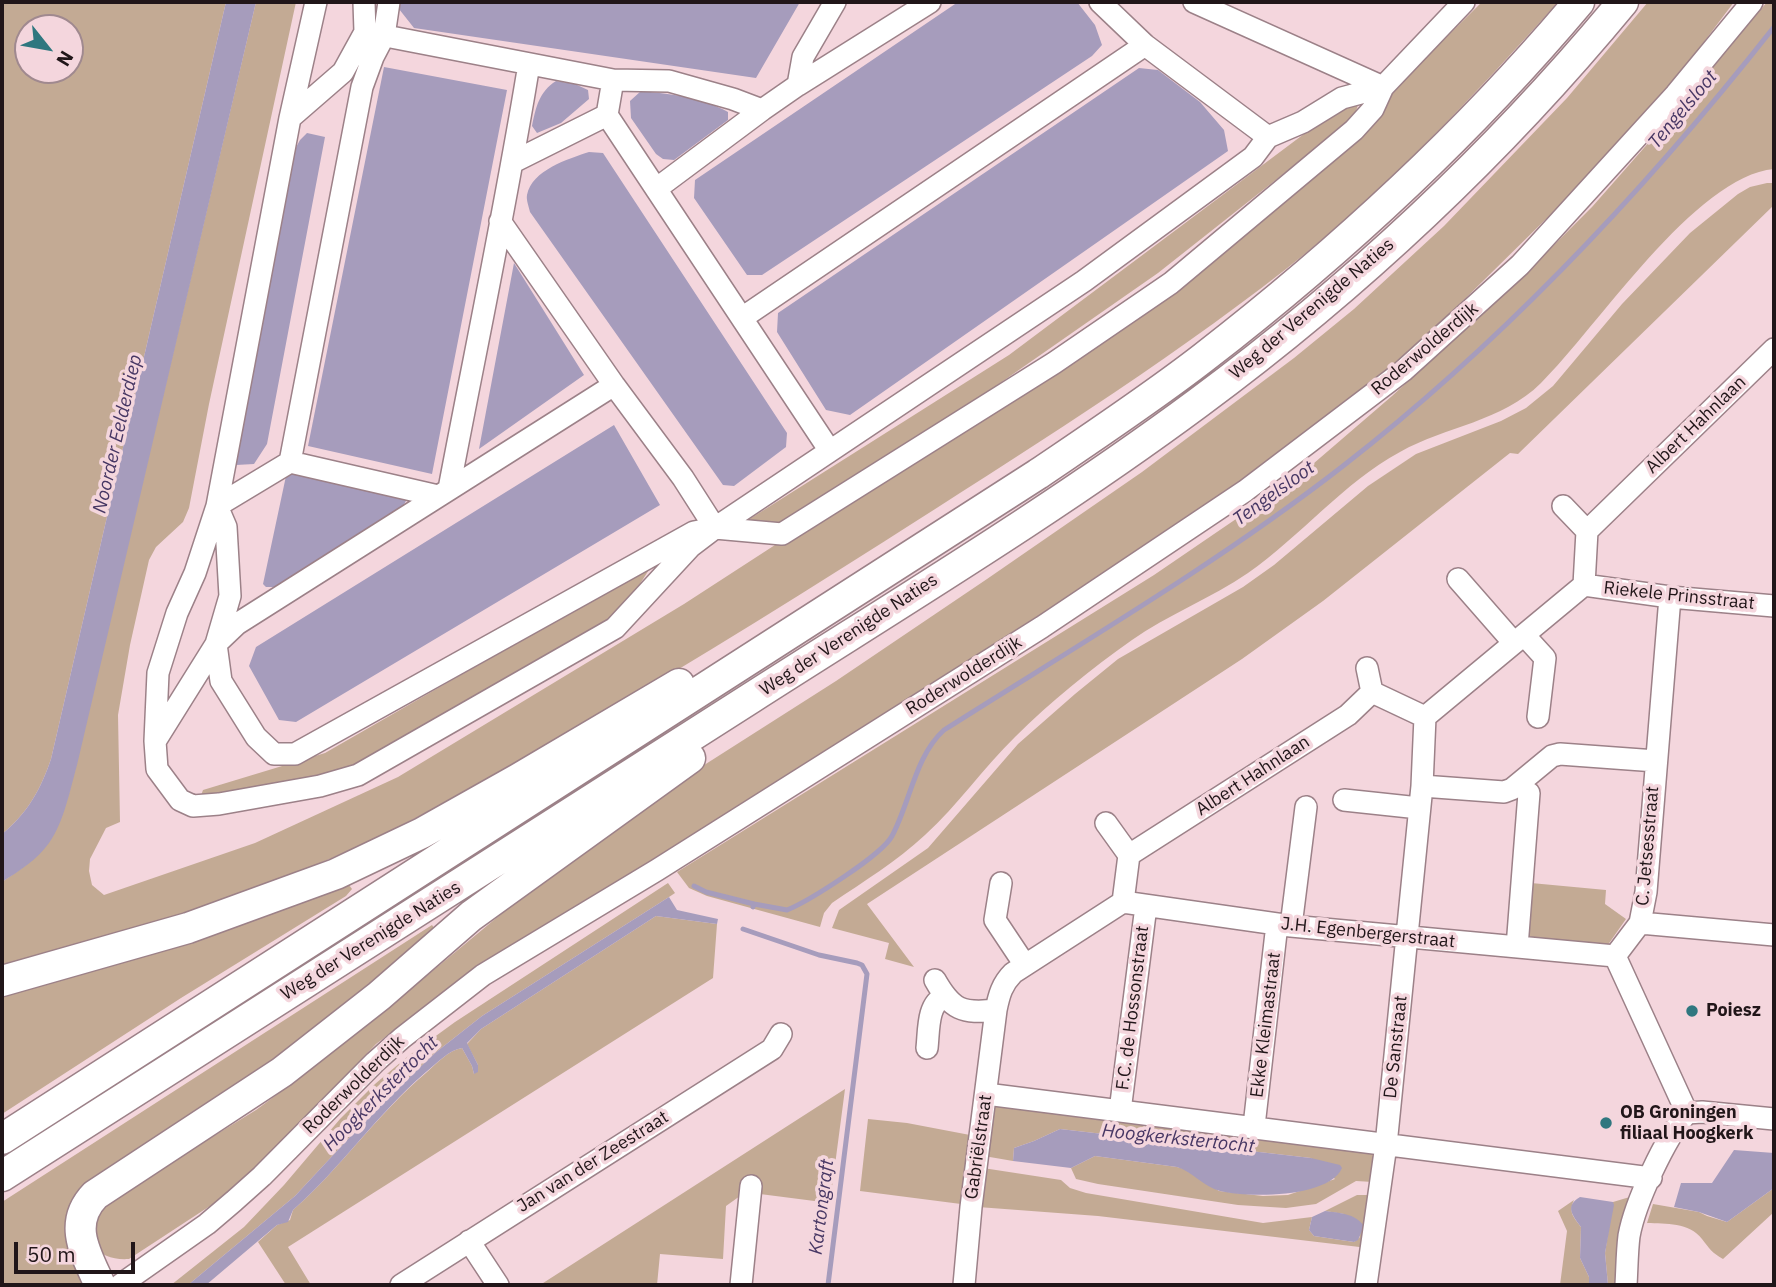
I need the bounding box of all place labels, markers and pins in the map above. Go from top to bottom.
place label: Poiesz [1706,1000,1761,1022]
marker: Poiesz [1684,1003,1700,1019]
place label: OB Groningen filiaal Hoogkerk [1620,1102,1753,1144]
marker: OB Groningen filiaal Hoogkerk [1598,1115,1614,1131]

